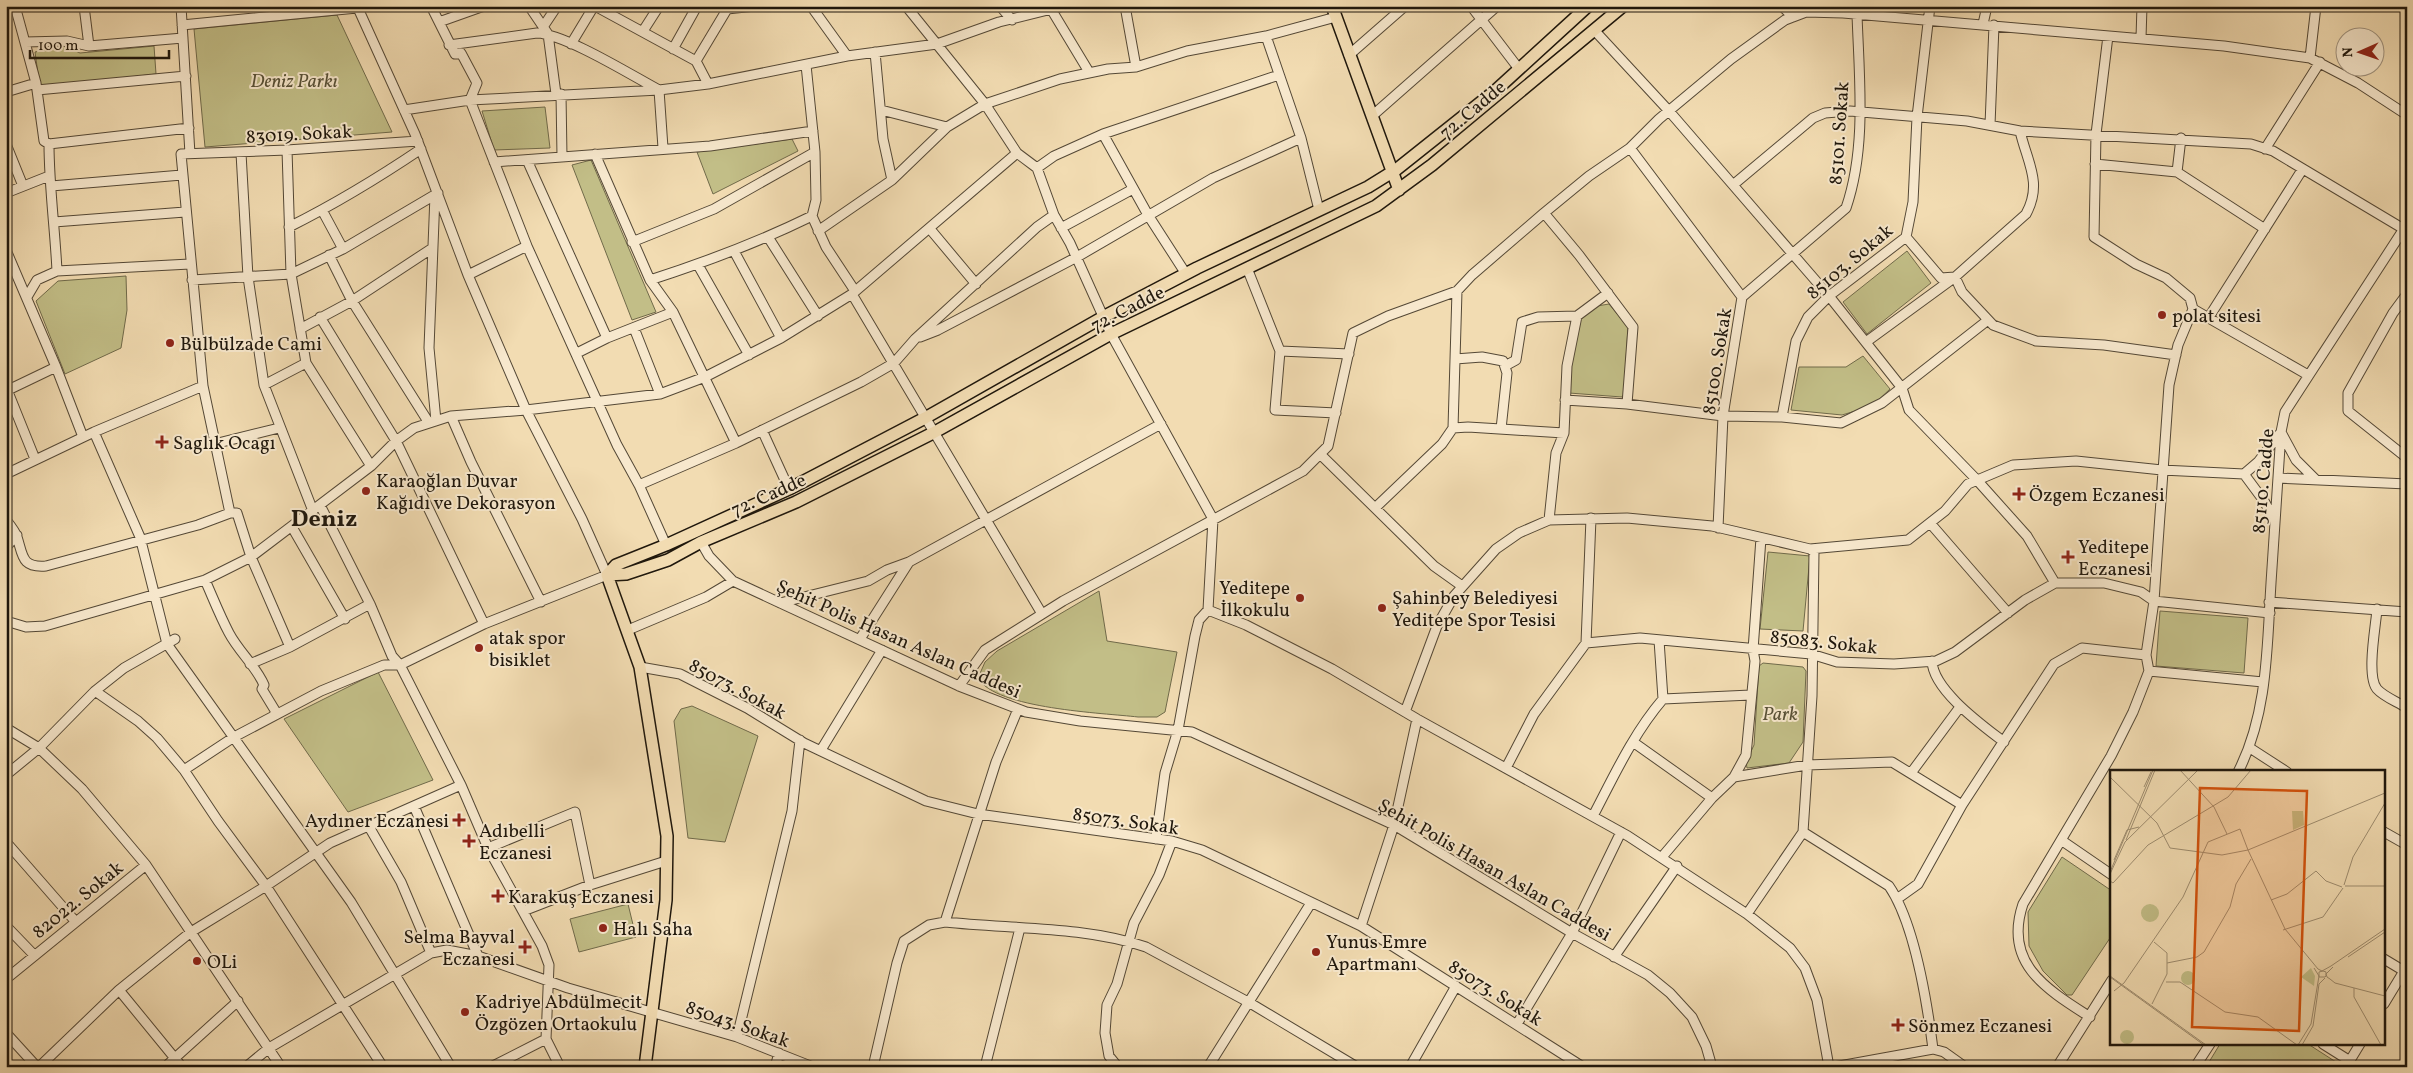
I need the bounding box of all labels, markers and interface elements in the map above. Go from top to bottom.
scale bar [30,28,169,60]
north arrow [2336,28,2386,78]
text: 100 m [38,36,78,57]
text: N [2339,47,2358,58]
park label: Deniz Parkı [251,69,338,95]
street label: 72. Cadde [1434,75,1512,146]
street label: 85101. Sokak [1823,81,1857,186]
street label: 83019. Sokak [245,119,353,151]
street label: 85103. Sokak [1802,219,1899,306]
street label: 72. Cadde [1087,280,1169,339]
place label: polat sitesi [2172,304,2262,330]
street label: 85100. Sokak [1697,306,1739,417]
marker: polat sitesi [2156,309,2168,321]
place label: Bülbülzade Cami [180,332,322,358]
marker: Bülbülzade Cami [164,337,176,349]
street label: 85110. Cadde [2246,428,2282,535]
place label: Saglık Ocagı [173,431,276,457]
marker: Saglık Ocagı [155,435,169,449]
street label: 72. Cadde [727,468,810,524]
place label: Karaoğlan Duvar Kağıdı ve Dekorasyon [376,469,556,517]
place label: Özgem Eczanesi [2029,483,2165,509]
marker: Karaoğlan Duvar Kağıdı ve Dekorasyon [360,485,372,497]
marker: Özgem Eczanesi [2013,488,2025,500]
district label: Deniz [291,503,357,537]
place label: Yeditepe Eczanesi [2078,535,2151,583]
marker: Yeditepe Eczanesi [2062,551,2074,563]
street label: Şehit Polis Hasan Aslan Caddesi [772,574,1025,706]
place label: Yeditepe İlkokulu [1219,576,1290,624]
place label: Şahinbey Belediyesi Yeditepe Spor Tesisi [1392,586,1558,634]
marker: Yeditepe İlkokulu [1294,592,1306,604]
marker: Şahinbey Belediyesi Yeditepe Spor Tesisi [1376,602,1388,614]
street label: 85083. Sokak [1769,624,1879,662]
place label: atak spor bisiklet [489,626,566,674]
marker: atak spor bisiklet [473,642,485,654]
street label: 85073. Sokak [684,653,790,726]
park label: Park [1762,702,1798,728]
inset map [2110,770,2386,1046]
street label: Şehit Polis Hasan Aslan Caddesi [1373,793,1616,948]
street label: 85073. Sokak [1071,802,1180,842]
place label: Aydıner Eczanesi [305,809,449,835]
marker: Aydıner Eczanesi [453,814,465,826]
place label: Adıbelli Eczanesi [479,819,552,867]
marker: Adıbelli Eczanesi [463,835,475,847]
street label: 82022. Sokak [27,856,129,945]
place label: Karakuş Eczanesi [508,885,654,911]
marker: Karakuş Eczanesi [492,890,504,902]
place label: Halı Saha [613,917,693,943]
marker: Halı Saha [597,922,609,934]
place label: Selma Bayval Eczanesi [404,925,515,973]
place label: Yunus Emre Apartmanı [1326,930,1427,978]
marker: Selma Bayval Eczanesi [519,941,531,953]
marker: Yunus Emre Apartmanı [1310,946,1322,958]
place label: OLi [207,950,238,976]
street label: 85073. Sokak [1443,954,1547,1033]
marker: OLi [191,955,203,967]
place label: Kadriye Abdülmecit Özgözen Ortaokulu [475,990,643,1038]
street label: 85043. Sokak [682,995,793,1055]
marker: Kadriye Abdülmecit Özgözen Ortaokulu [459,1006,471,1018]
place label: Sönmez Eczanesi [1908,1014,2052,1040]
marker: Sönmez Eczanesi [1892,1019,1904,1031]

